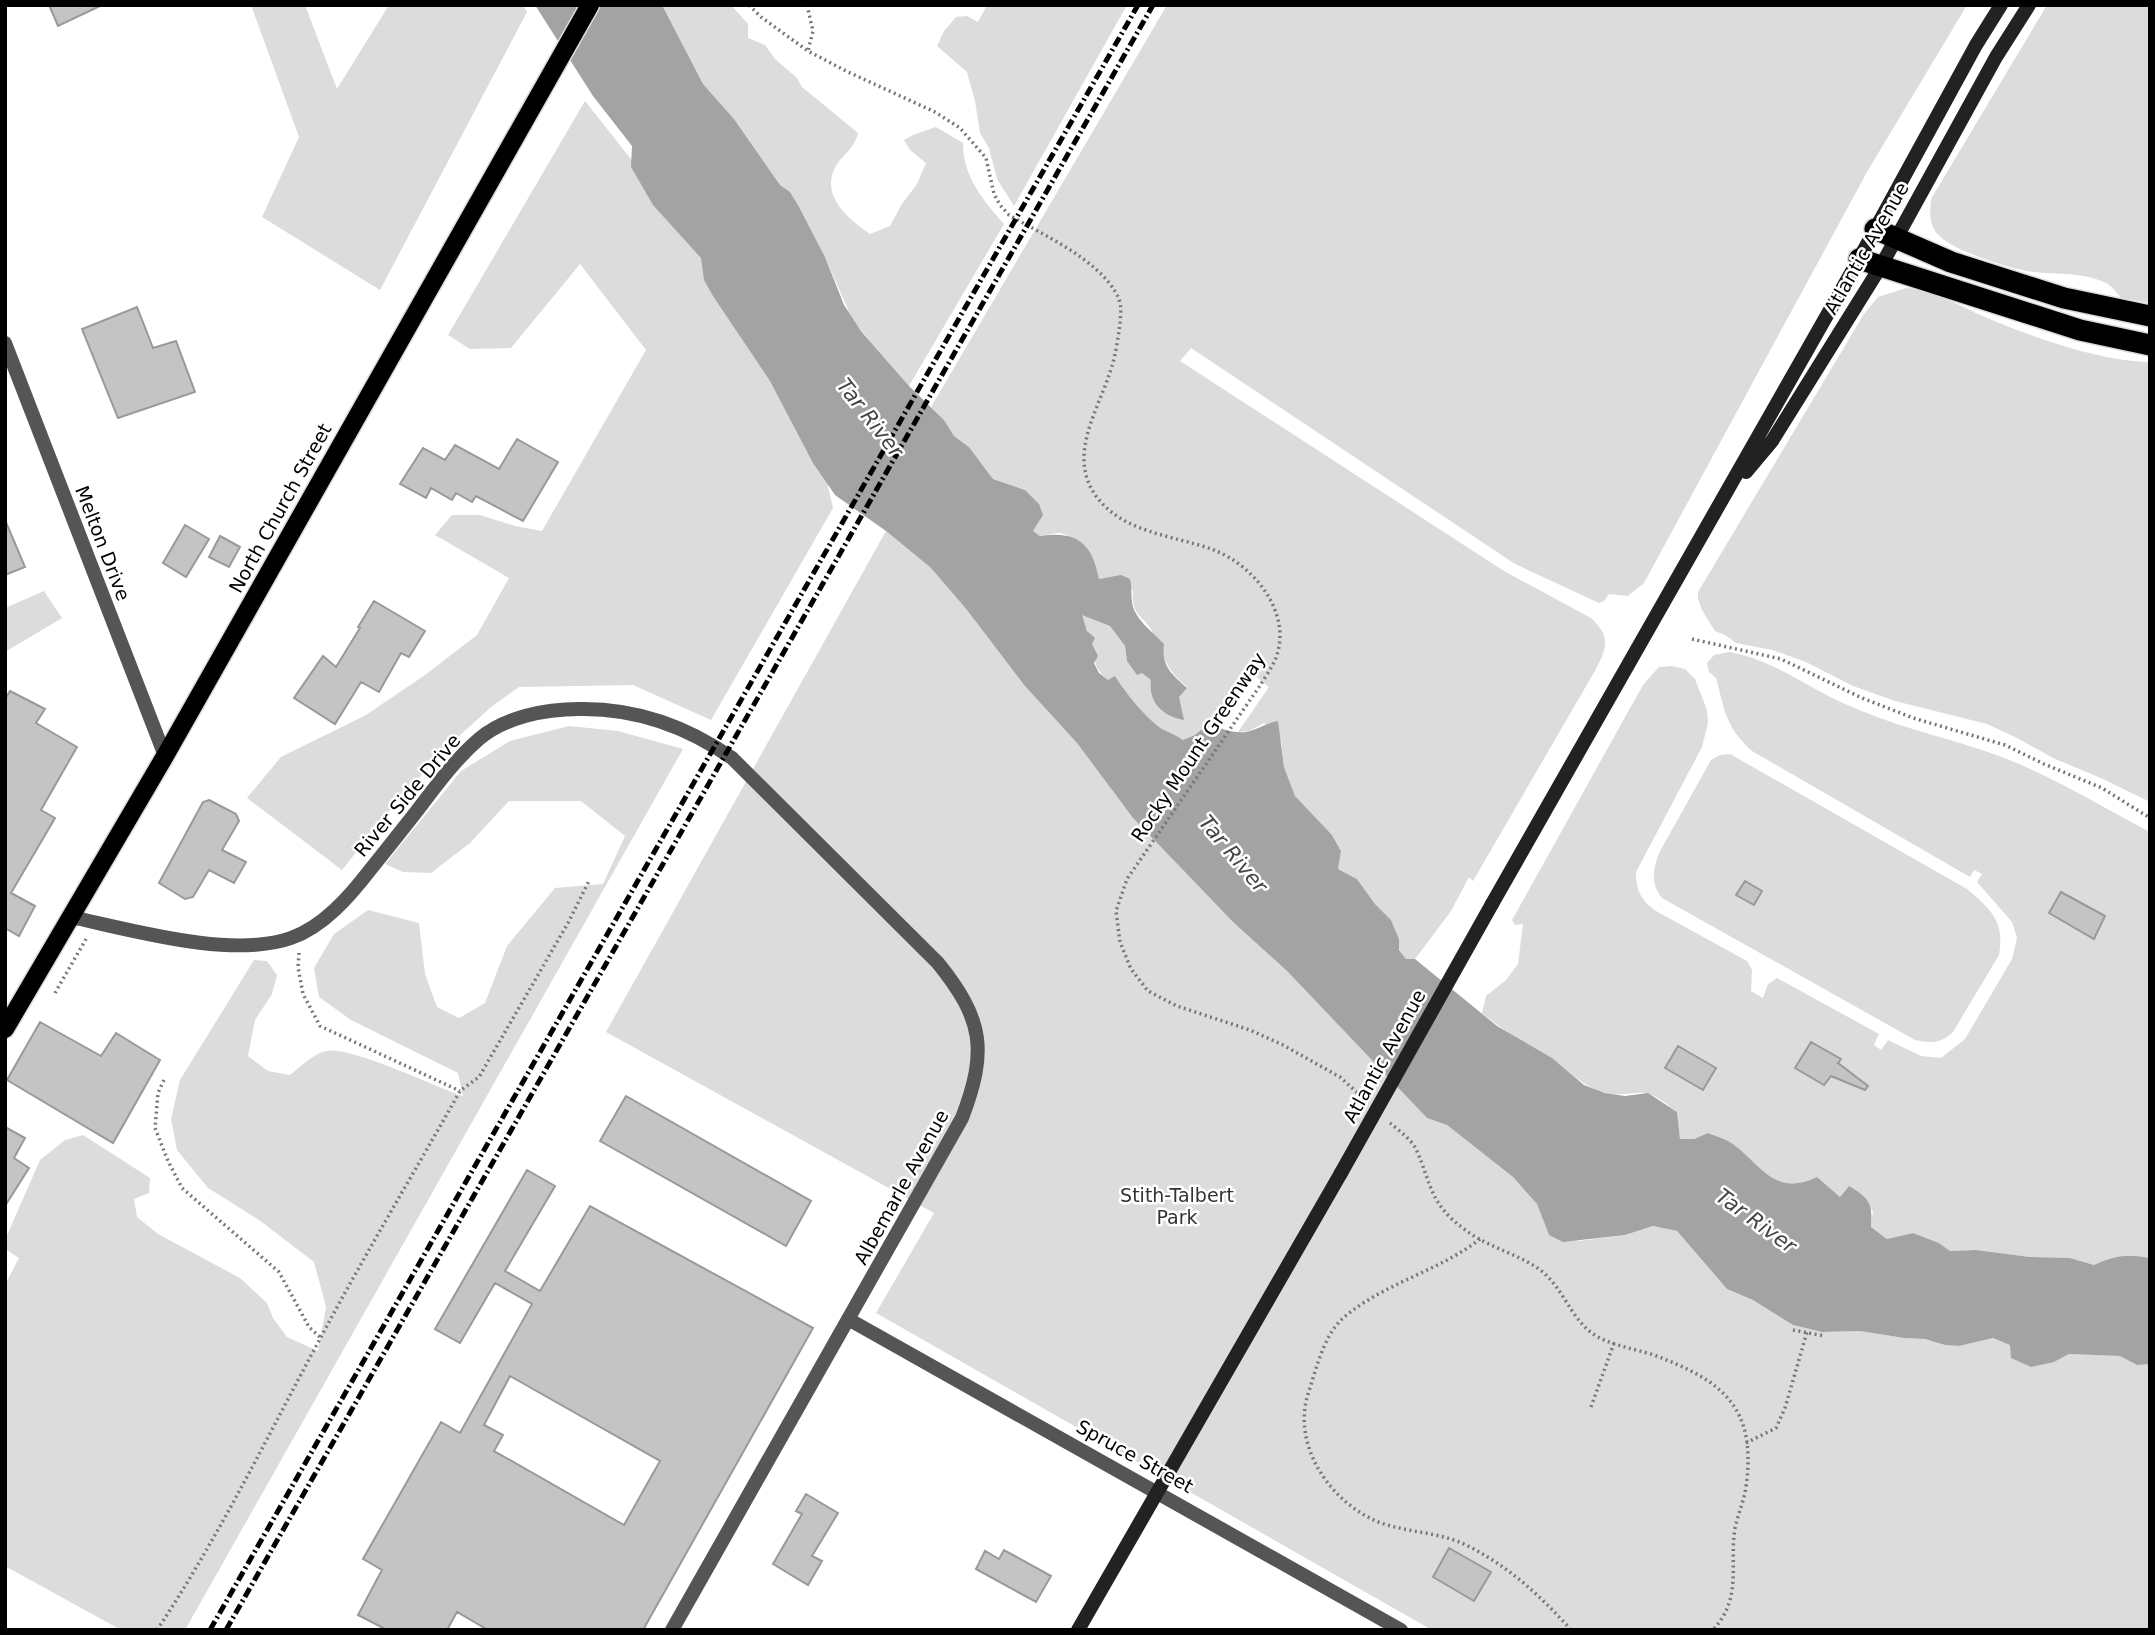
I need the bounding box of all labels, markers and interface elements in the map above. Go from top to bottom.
street label: Atlantic Avenue [1819,178,1913,318]
water label: Tar River [832,374,909,463]
street label: North Church Street [224,419,336,597]
street label: Melton Drive [71,482,135,604]
street label: Rocky Mount Greenway [1126,648,1270,846]
street label: River Side Drive [349,729,465,861]
water label: Tar River [1194,811,1273,898]
street label: Atlantic Avenue [1338,986,1430,1126]
street label: Albemarle Avenue [849,1106,953,1268]
park label: Stith-Talbert Park [1120,1184,1234,1228]
water label: Tar River [1711,1184,1802,1259]
street label: Spruce Street [1073,1415,1197,1497]

